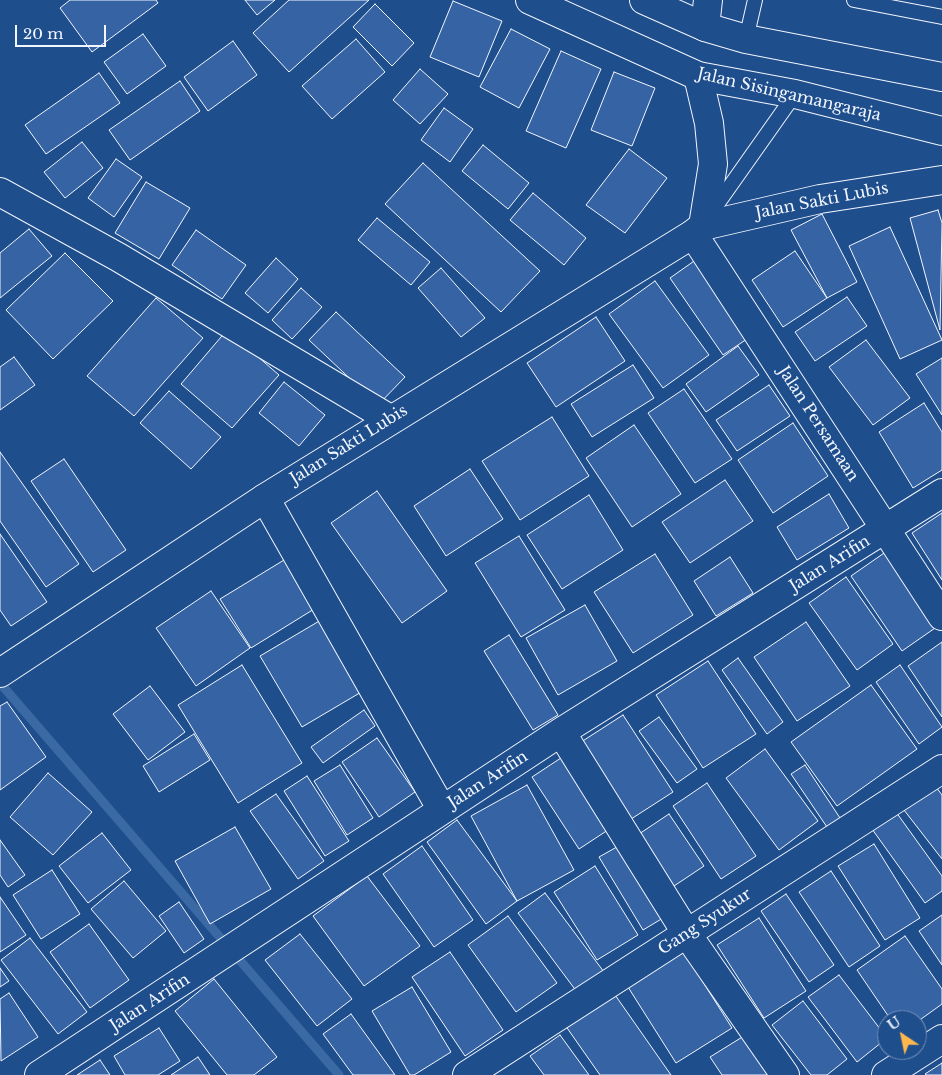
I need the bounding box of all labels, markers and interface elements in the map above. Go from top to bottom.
scale bar [18,15,109,47]
text: 20 m [23,24,63,43]
street label: Jalan Sisingamangaraja [695,64,883,126]
street label: Jalan Sakti Lubis [754,179,890,223]
street label: Jalan Persamaan [774,363,862,485]
street label: Jalan Sakti Lubis [287,401,411,489]
street label: Jalan Arifin [786,532,874,596]
street label: Jalan Arifin [445,747,531,813]
street label: Gang Syukur [655,885,755,959]
street label: Jalan Arifin [107,970,193,1036]
north arrow [877,1010,927,1060]
text: U [884,1012,904,1034]

